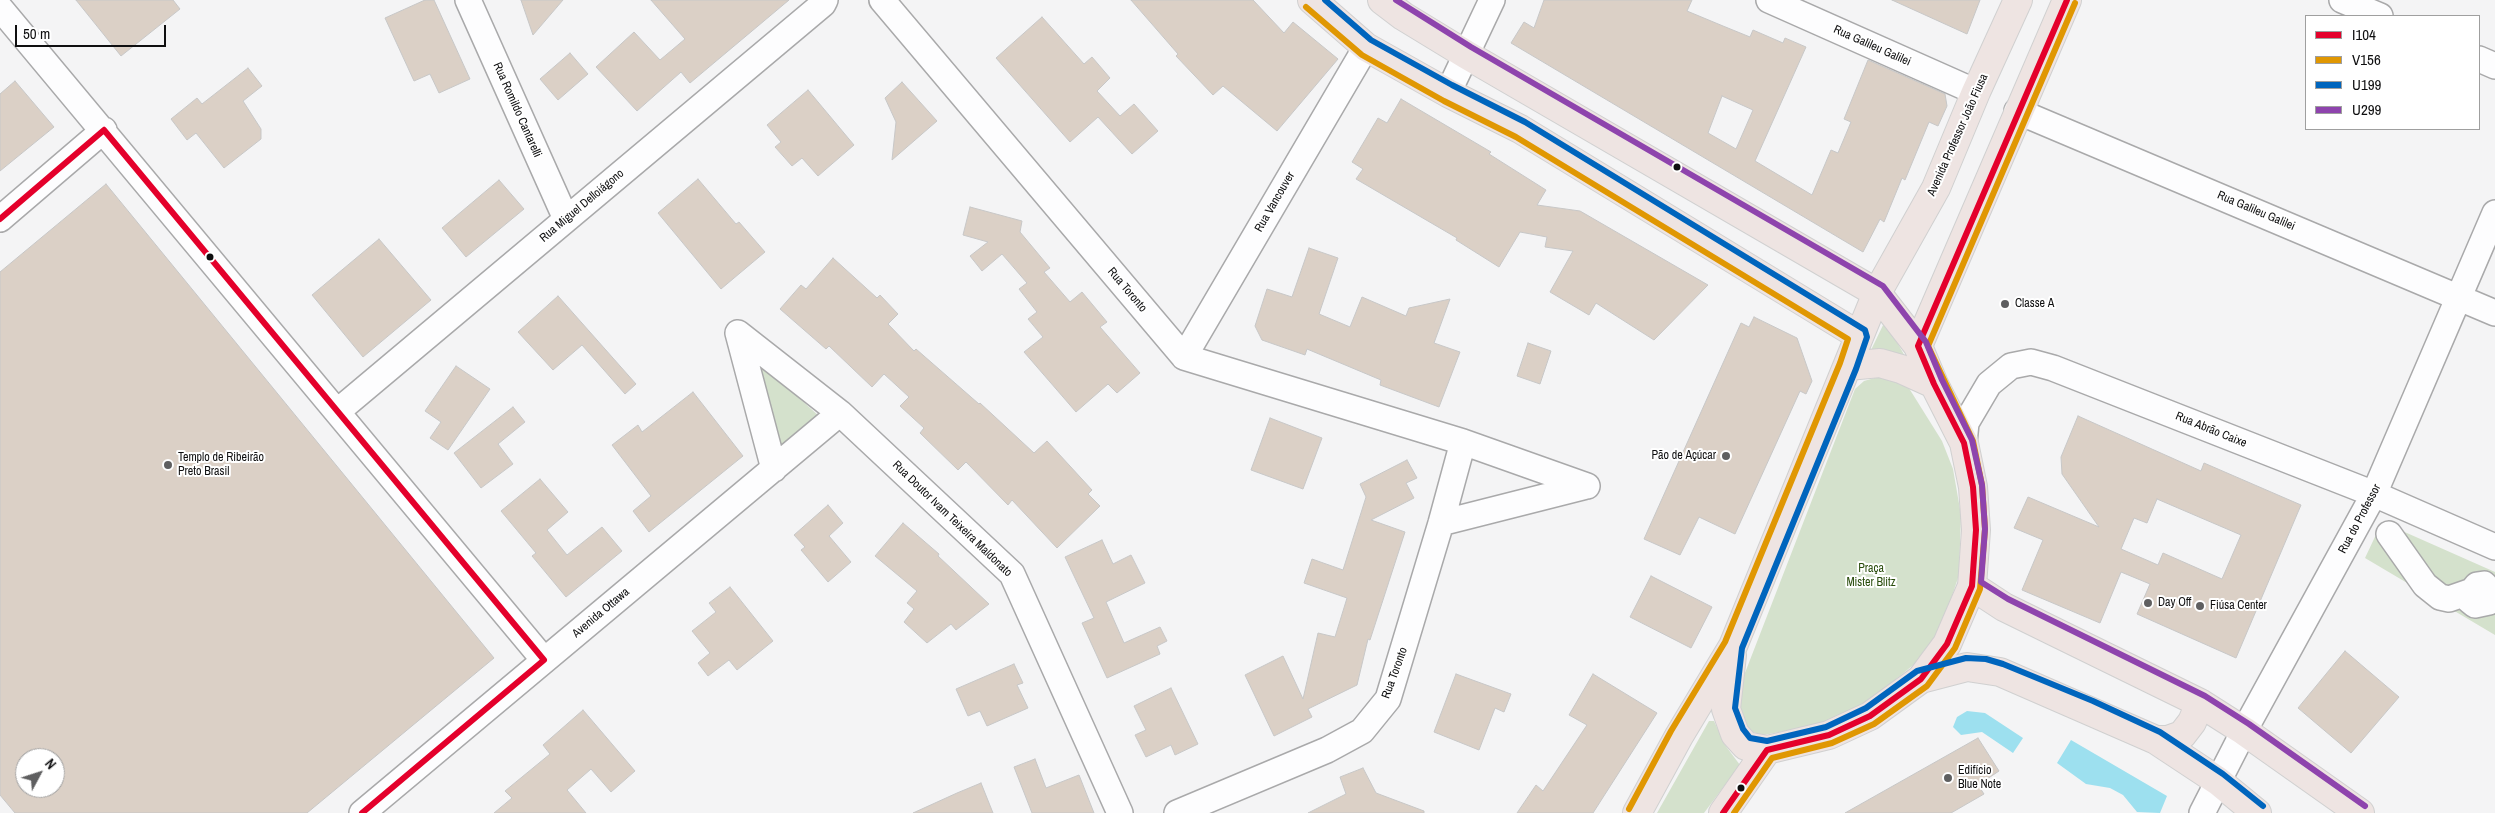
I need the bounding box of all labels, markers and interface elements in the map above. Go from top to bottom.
scale bar [18,15,169,47]
legend [2305,15,2480,130]
text: 50 m [23,23,50,44]
street label: Rua Galileu Galilei [1831,23,1913,69]
text: I104 [2352,24,2376,45]
text: V156 [2352,49,2381,70]
street label: Rua Romildo Cantarelli [490,60,544,160]
street label: Avenida Professor João Fiusa [1925,72,1991,198]
text: U199 [2352,74,2381,95]
text: U299 [2352,99,2381,120]
unlabelled marker [1672,162,1682,172]
street label: Rua Miguel Delloiágono [537,167,627,245]
street label: Rua Vancouver [1252,169,1298,235]
street label: Rua Galileu Galilei [2215,188,2297,234]
unlabelled marker [205,252,215,262]
street label: Rua Toronto [1104,265,1150,315]
place label: Classe A [2015,297,2054,311]
marker: Classe A [1999,298,2011,310]
street label: Rua Abrão Caixe [2173,409,2249,451]
place label: Pão de Açúcar [1651,449,1716,463]
marker: Pão de Açúcar [1720,450,1732,462]
place label: Templo de Ribeirão Preto Brasil [178,451,264,479]
street label: Rua Doutor Ivam Teixeira Maldonato [889,458,1015,580]
marker: Templo de Ribeirão Preto Brasil [162,459,174,471]
street label: Rua do Professor [2336,482,2384,556]
park label: Praça Mister Blitz [1846,562,1896,590]
street label: Avenida Ottawa [570,585,632,641]
place label: Day Off [2158,596,2191,610]
marker: Day Off [2142,597,2154,609]
place label: Fiúsa Center [2210,599,2267,613]
marker: Fiúsa Center [2194,600,2206,612]
street label: Rua Toronto [1379,645,1411,701]
north arrow [15,748,65,798]
text: N [41,755,60,773]
place label: Edifício Blue Note [1958,764,2001,792]
marker: Edifício Blue Note [1942,772,1954,784]
unlabelled marker [1736,783,1746,793]

